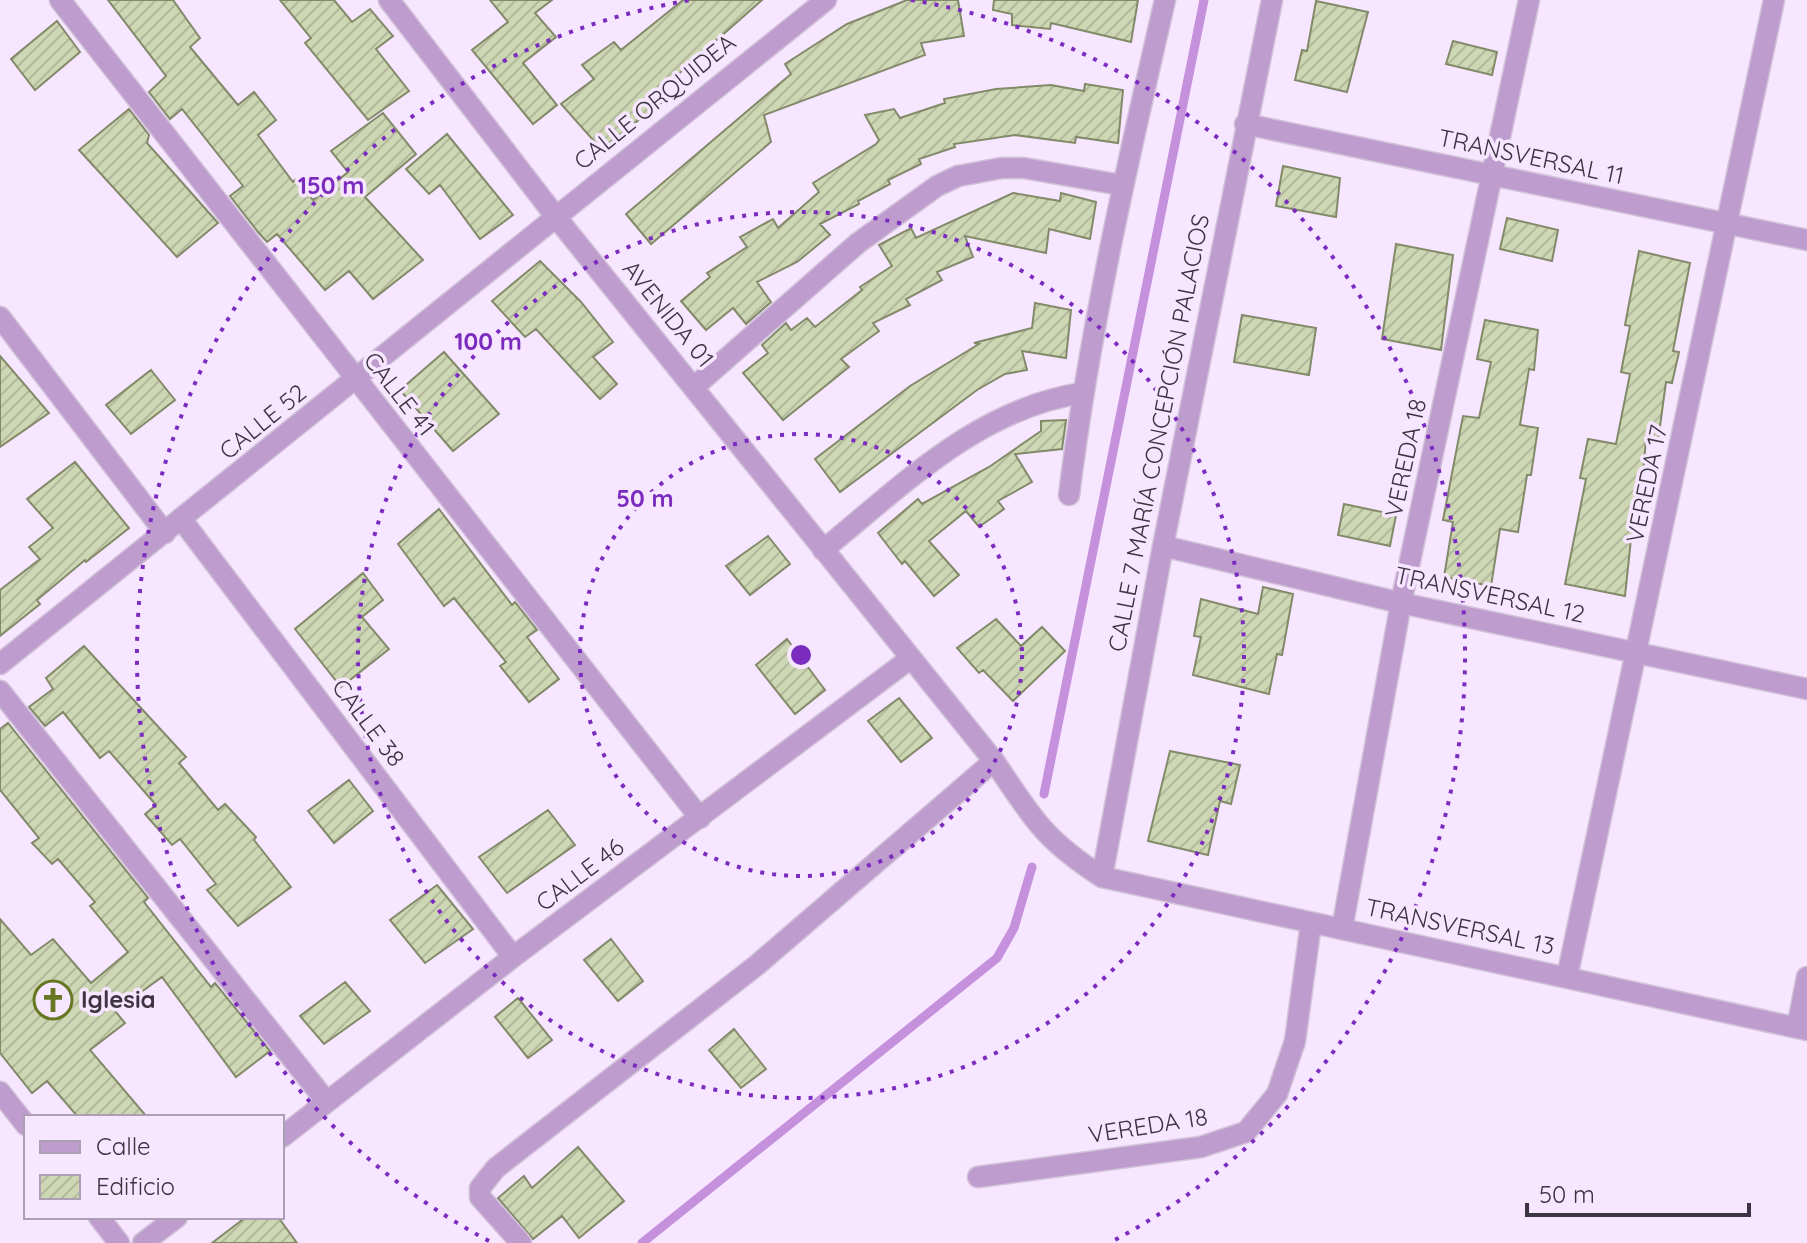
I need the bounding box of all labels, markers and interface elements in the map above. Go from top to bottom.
street label: CALLE ORQUIDEA [567,27,741,176]
street label: TRANSVERSAL 11 [1436,122,1627,190]
text: 150 m [298,170,364,200]
street label: CALLE 7 MARÍA CONCEPCIÓN PALACIOS [1101,211,1215,654]
street label: AVENIDA 01 [617,254,721,373]
text: 100 m [454,326,522,356]
street label: CALLE 41 [358,345,442,441]
street label: CALLE 52 [213,377,312,465]
street label: VEREDA 18 [1378,396,1432,520]
street label: VEREDA 17 [1619,422,1673,545]
text: 50 m [616,483,674,513]
street label: TRANSVERSAL 12 [1393,559,1588,629]
centre of rings [787,641,815,669]
street label: CALLE 38 [326,672,412,772]
street label: CALLE 46 [529,831,629,917]
street label: TRANSVERSAL 13 [1363,891,1557,961]
church icon: Iglesia [32,979,74,1021]
place label: Iglesia [81,984,156,1014]
street label: VEREDA 18 [1086,1101,1210,1149]
legend [24,1115,284,1219]
text: Calle [96,1131,151,1161]
scale bar [1527,1167,1749,1217]
text: Edificio [96,1171,175,1201]
text: 50 m [1539,1179,1595,1209]

